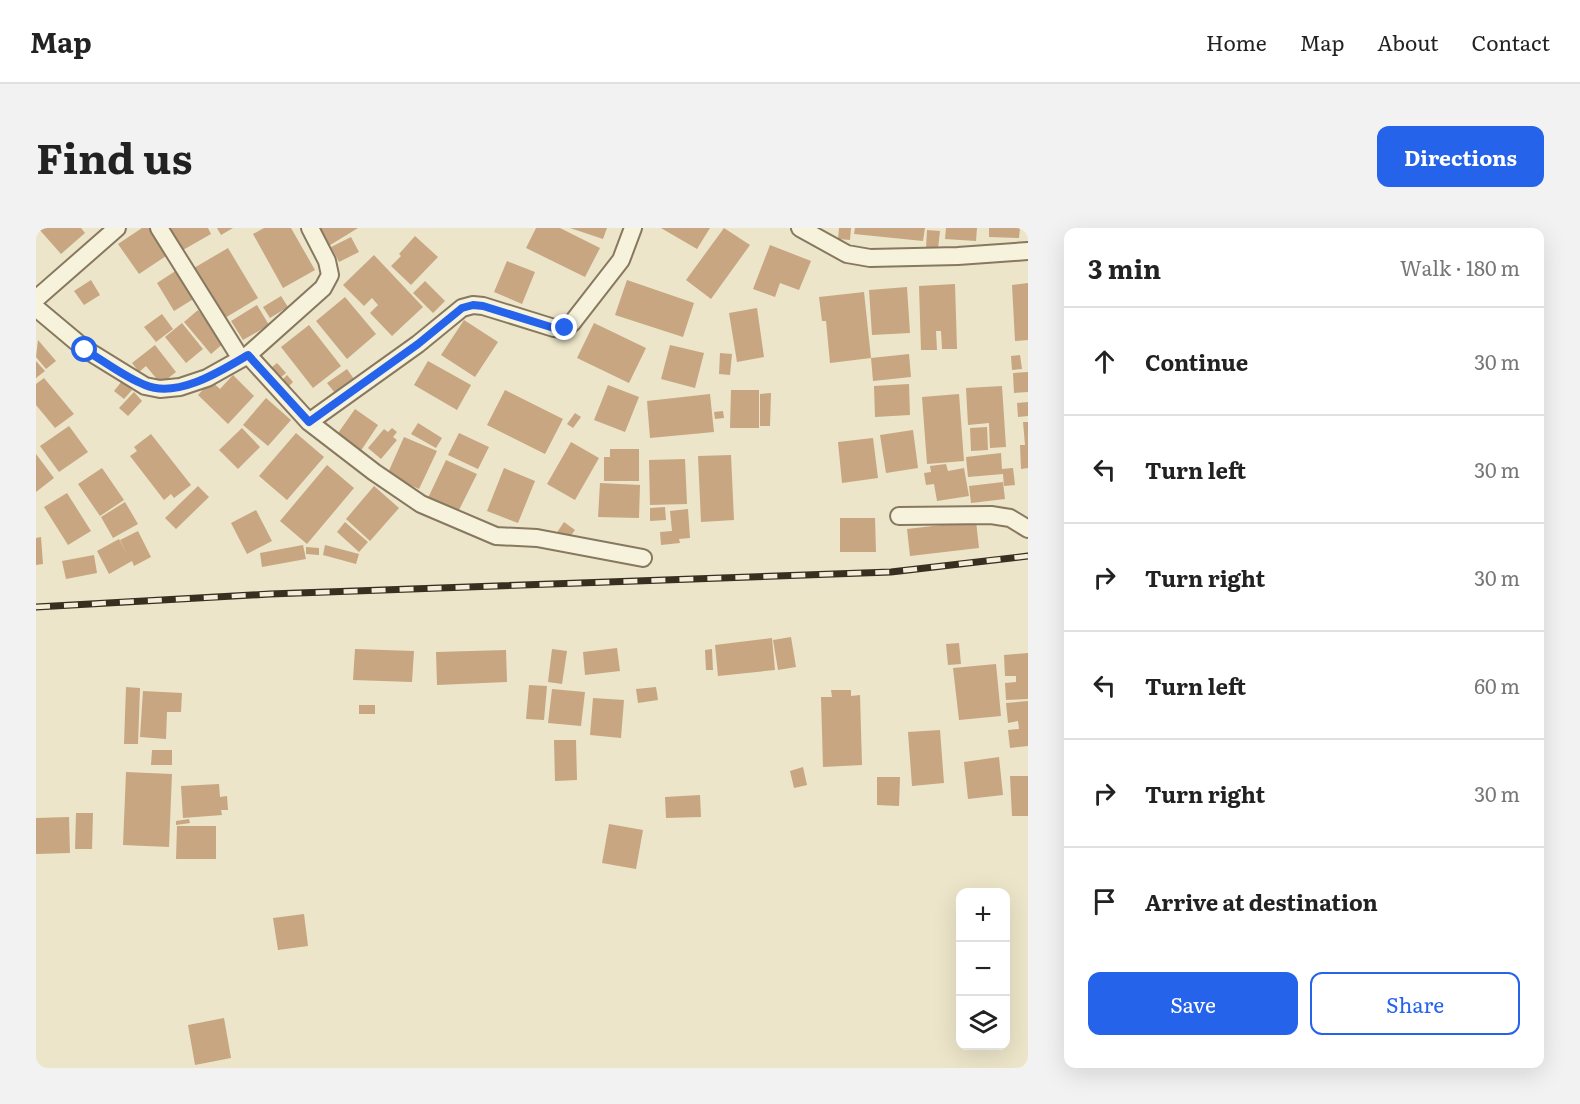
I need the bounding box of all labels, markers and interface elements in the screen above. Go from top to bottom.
text: Map [30,20,92,62]
text: Home [1206,26,1267,57]
text: Map [1300,26,1344,57]
text: About [1377,26,1439,57]
text: Contact [1472,26,1550,57]
text: Find us [36,125,193,187]
button: Directions [1377,126,1544,187]
text: 3 min [1088,248,1161,287]
text: Walk · 180 m [1400,252,1520,282]
route end [551,314,577,340]
route start [71,336,97,362]
icon: ahead [1088,345,1121,378]
text: Continue [1145,345,1248,378]
text: 30 m [1474,346,1520,376]
icon: left [1088,453,1121,486]
text: Turn left [1145,453,1246,486]
text: 30 m [1474,454,1520,484]
icon: right [1088,561,1121,594]
text: Turn right [1145,561,1265,594]
text: 30 m [1474,562,1520,592]
icon: left [1088,669,1121,702]
text: Turn left [1145,669,1246,702]
text: 60 m [1474,670,1520,700]
icon: right [1088,777,1121,810]
text: Turn right [1145,777,1265,810]
text: 30 m [1474,778,1520,808]
icon: arrive [1088,885,1121,918]
text: Arrive at destination [1145,885,1378,918]
map controls [956,888,1010,1050]
button: + [956,888,1010,942]
button: − [956,942,1010,996]
button: Save [1088,972,1298,1035]
button: Share [1310,972,1520,1035]
button: layers [956,996,1010,1050]

